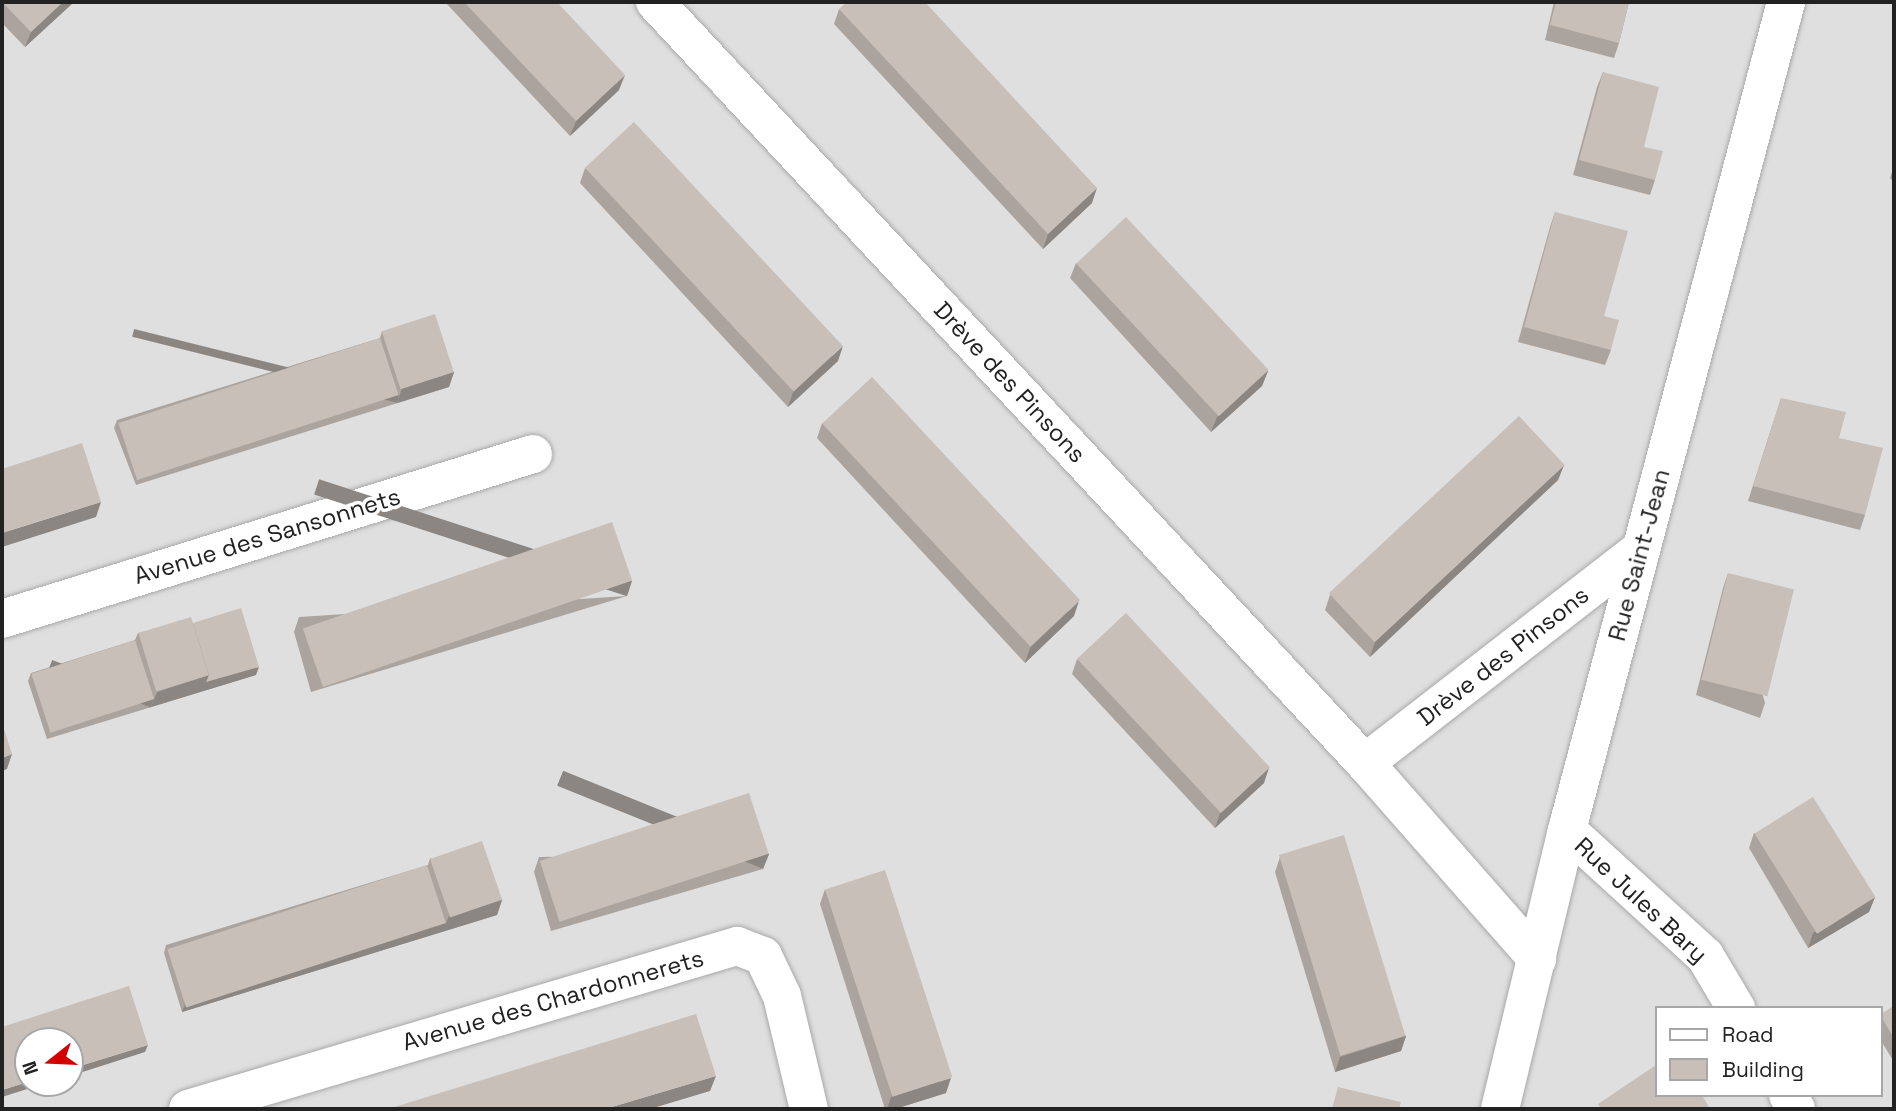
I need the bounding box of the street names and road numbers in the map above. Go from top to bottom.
street label: Drève des Pinsons [928,296,1092,468]
street label: Rue Saint-Jean [1602,466,1676,644]
street label: Avenue des Sansonnets [130,482,404,590]
street label: Drève des Pinsons [1412,580,1594,732]
street label: Rue Jules Bary [1569,831,1713,969]
street label: Avenue des Chardonnerets [399,943,707,1057]

